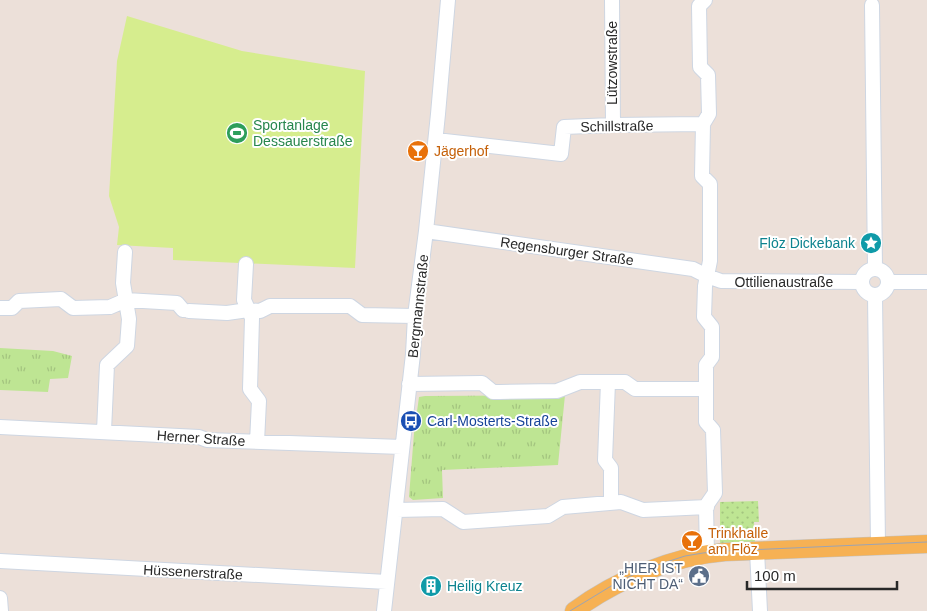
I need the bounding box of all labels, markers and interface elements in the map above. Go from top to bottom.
street label: Lützowstraße [604,21,620,105]
place label: Sportanlage Dessauerstraße [253,117,353,149]
street label: Schillstraße [580,117,654,135]
sports icon: Sportanlage Dessauerstraße [225,121,249,145]
bar icon: Jägerhof [406,139,430,163]
place label: Jägerhof [434,143,489,159]
place icon: Flöz Dickebank [859,231,883,255]
street label: Regensburger Straße [499,234,635,268]
place label: Flöz Dickebank [759,235,856,251]
street label: Bergmannstraße [405,253,431,359]
street label: Ottilienaustraße [735,274,834,290]
bus stop icon: Carl-Mosterts-Straße [399,409,423,433]
place label: Carl-Mosterts-Straße [427,413,558,429]
street label: Herner Straße [156,427,246,449]
place label: Trinkhalle am Flöz [708,525,768,557]
bar icon: Trinkhalle am Flöz [680,529,704,553]
scale bar [747,558,897,590]
place label: „HIER IST NICHT DA“ [612,560,683,592]
street label: Hüssenerstraße [143,561,243,583]
public building icon: „HIER IST NICHT DA“ [687,564,711,588]
text: 100 m [754,567,796,584]
building icon: Heilig Kreuz [419,574,443,598]
place label: Heilig Kreuz [447,578,522,594]

